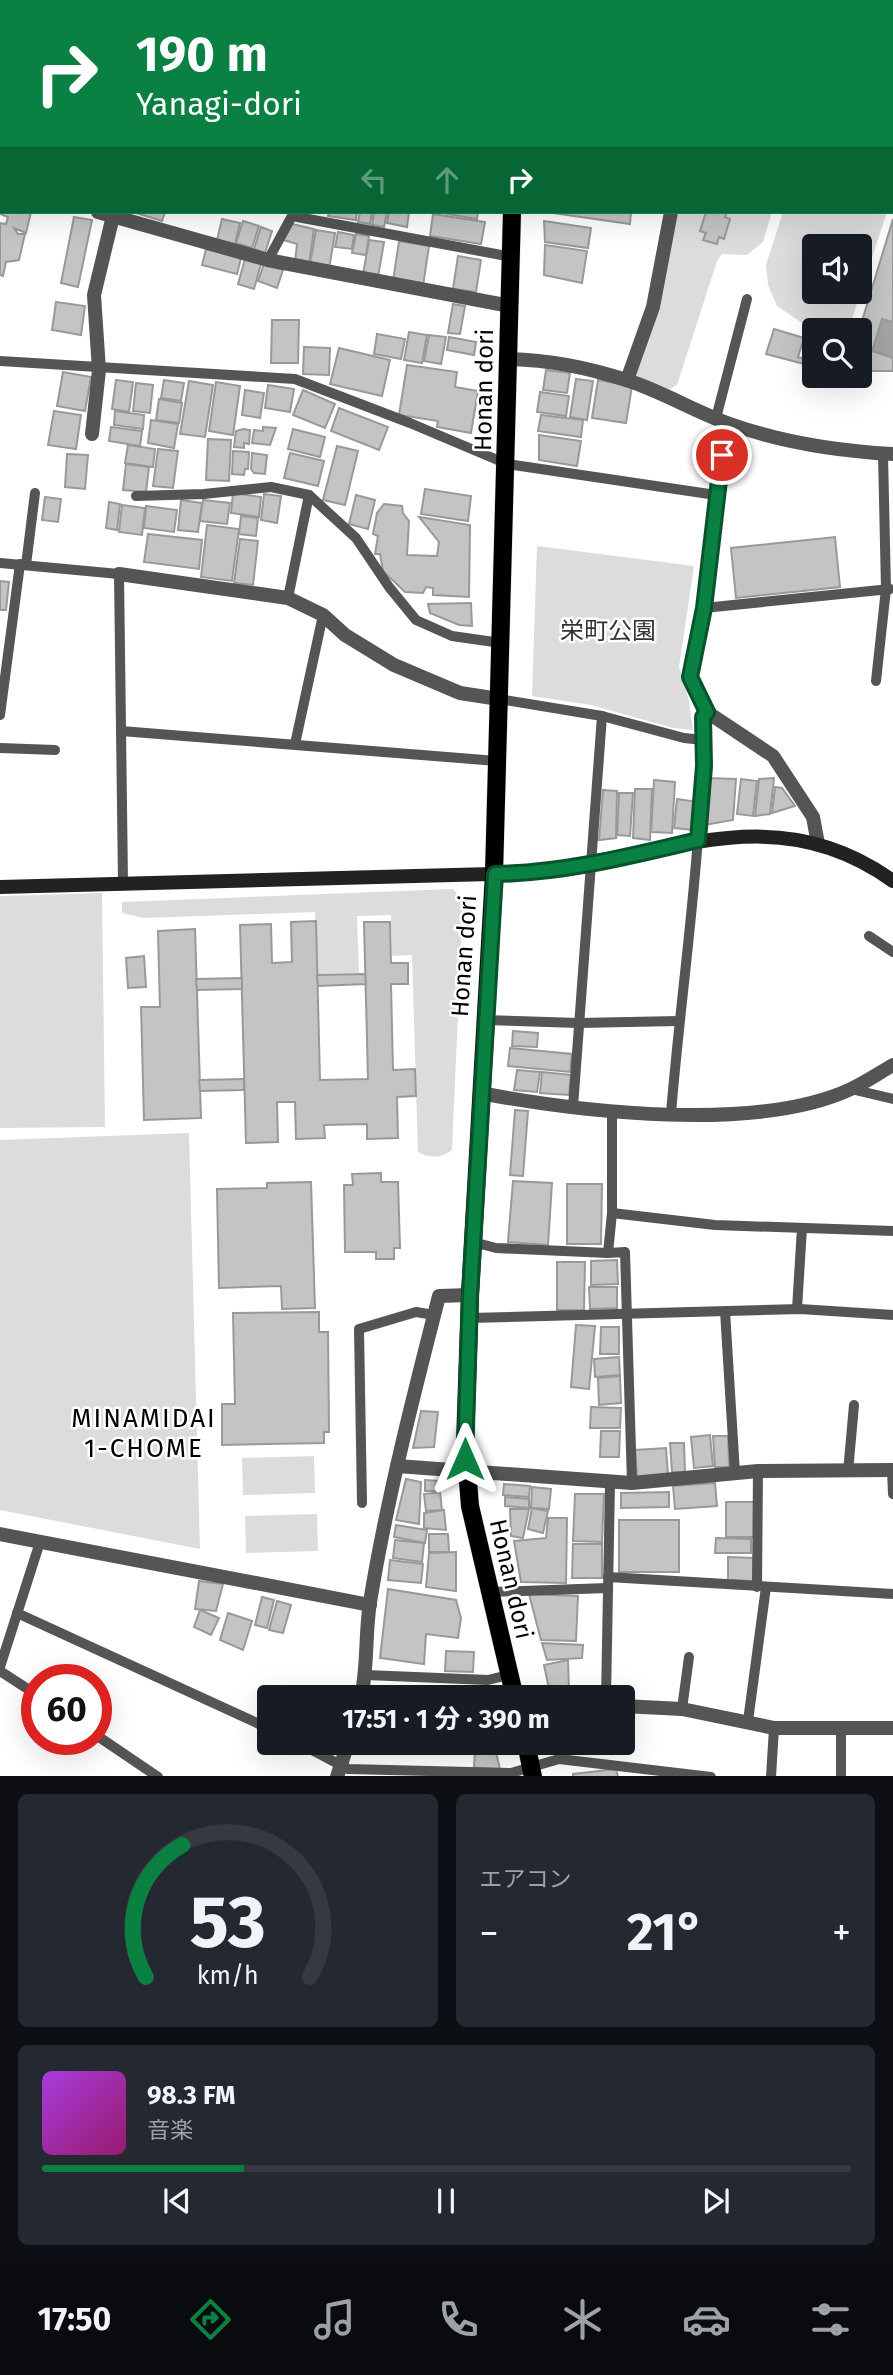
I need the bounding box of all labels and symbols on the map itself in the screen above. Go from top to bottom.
street label: Honan dori [469,329,499,451]
pin [692,425,752,485]
park label: 栄町公園 [560,617,656,645]
street label: Honan dori [446,894,482,1018]
district label: MINAMIDAI 1-CHOME [71,1403,217,1464]
position arrow [428,1422,502,1496]
street label: Honan dori [484,1516,538,1642]
speed limit sign: 60 [21,1664,112,1755]

